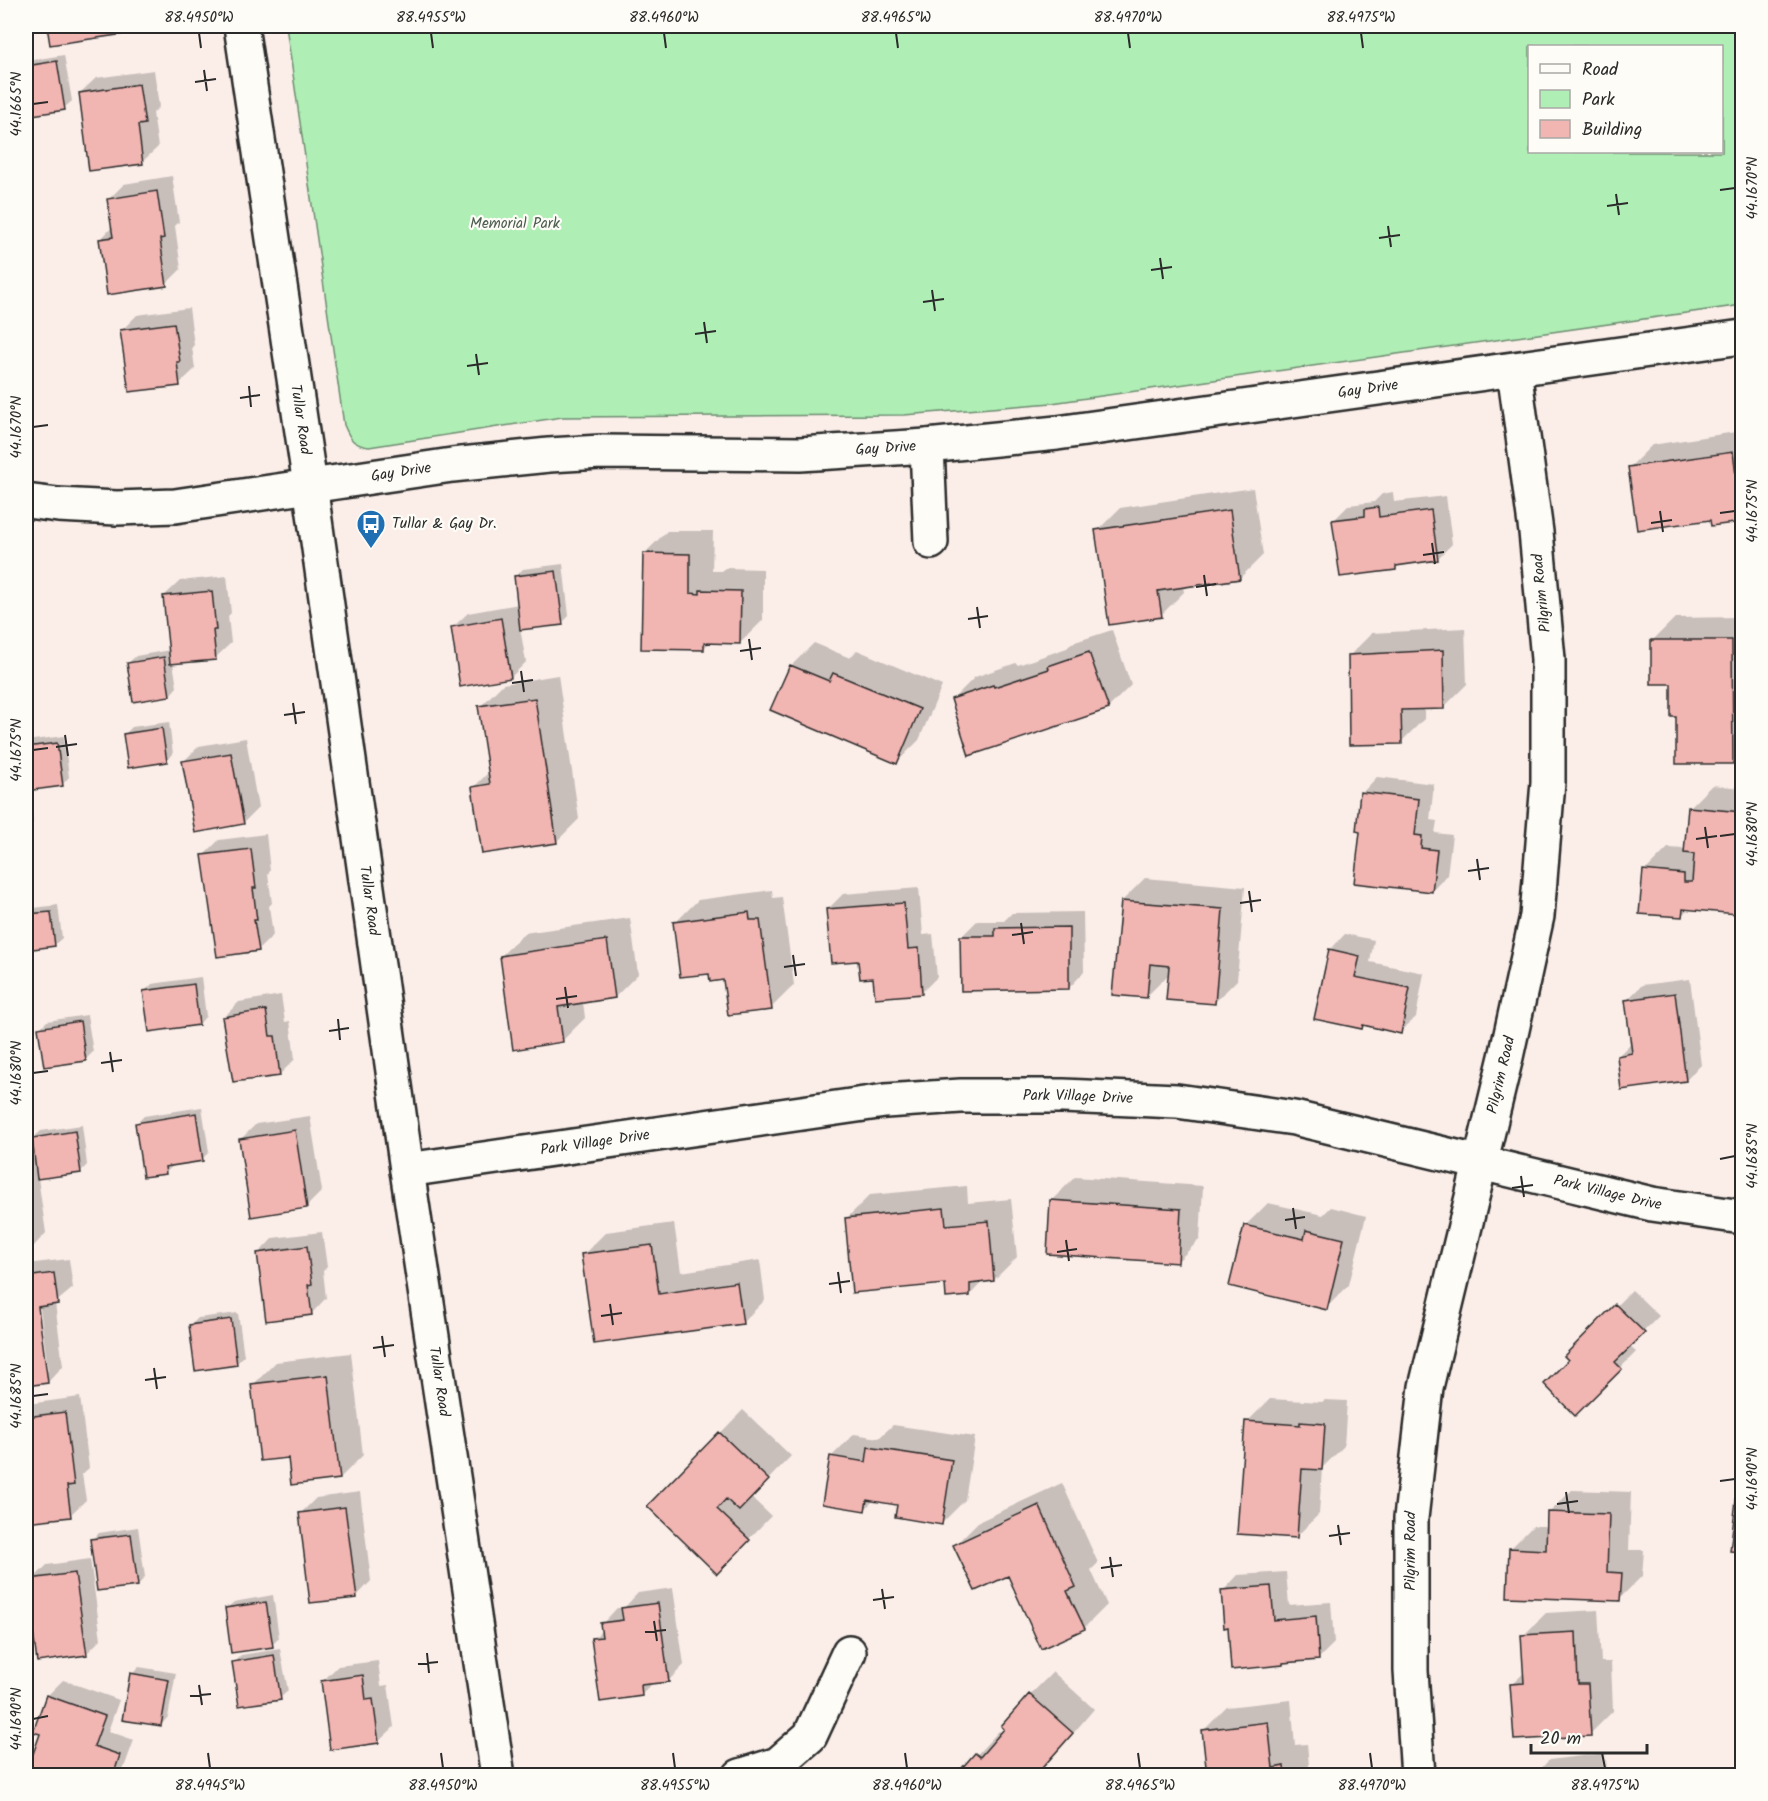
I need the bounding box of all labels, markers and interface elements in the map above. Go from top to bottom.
text: 88.4950°W [164,6,234,30]
text: 88.4955°W [396,6,466,30]
text: 88.4960°W [629,6,699,30]
text: 88.4965°W [861,6,931,30]
text: 88.4970°W [1094,6,1162,30]
text: 88.4975°W [1327,6,1396,30]
legend [1528,45,1723,153]
text: Road [1582,56,1619,85]
text: 44.1665°N [5,72,29,136]
text: Park [1582,86,1615,115]
text: Building [1582,116,1642,145]
text: 44.1670°N [1741,157,1765,219]
park label: Memorial Park [470,212,561,236]
street label: Gay Drive [1336,373,1400,405]
street label: Tullar Road [283,383,317,457]
text: 44.1670°N [5,396,29,458]
street label: Gay Drive [855,435,917,462]
street label: Gay Drive [369,456,433,489]
text: 44.1675°N [1741,479,1765,543]
bus stop icon: Tullar & Gay Dr. [355,508,387,550]
place label: Tullar & Gay Dr. [392,512,497,536]
street label: Pilgrim Road [1526,552,1558,634]
text: 44.1675°N [5,718,29,782]
text: 44.1680°N [1741,802,1765,866]
street label: Tullar Road [352,864,386,938]
street label: Pilgrim Road [1481,1033,1522,1116]
text: 44.1680°N [5,1041,29,1105]
street label: Park Village Drive [1023,1084,1134,1111]
street label: Park Village Drive [539,1123,652,1163]
text: 44.1685°N [1741,1123,1765,1189]
street label: Park Village Drive [1551,1169,1663,1217]
street label: Tullar Road [422,1345,456,1419]
text: 44.1685°N [5,1363,29,1429]
text: 44.1690°N [1741,1447,1765,1511]
street label: Pilgrim Road [1399,1510,1424,1591]
text: 44.1690°N [5,1687,29,1751]
scale bar [1531,1717,1646,1755]
text: 20 m [1540,1725,1581,1754]
text: 88.4945°W [175,1774,245,1798]
text: 88.4950°W [408,1774,478,1798]
text: 88.4955°W [640,1774,710,1798]
text: 88.4960°W [872,1774,942,1798]
text: 88.4965°W [1105,1774,1175,1798]
text: 88.4970°W [1338,1774,1406,1798]
text: 88.4975°W [1571,1774,1640,1798]

